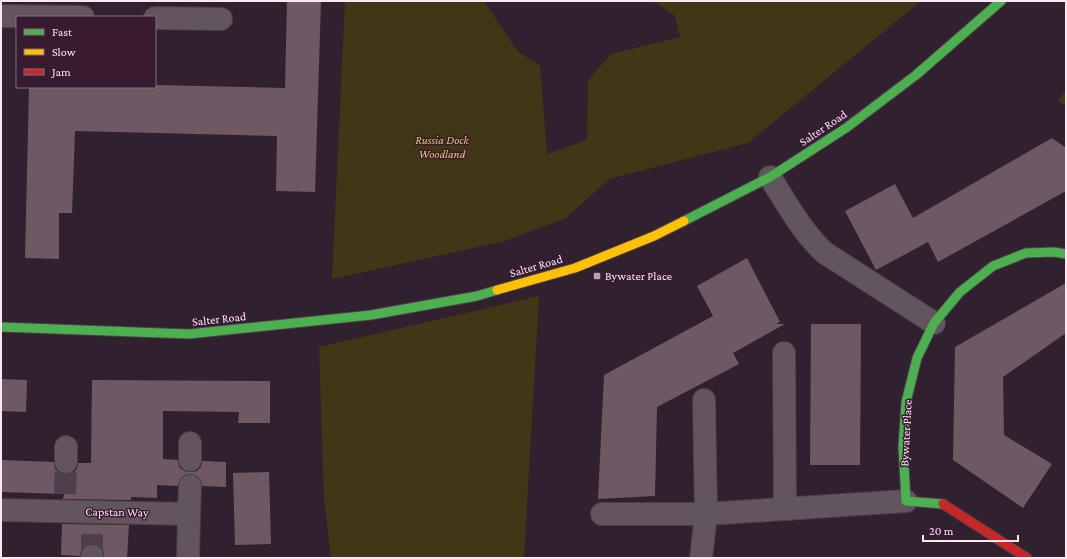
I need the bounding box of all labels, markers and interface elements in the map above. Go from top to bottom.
legend [16,16,156,88]
text: Fast [52,25,73,39]
text: Slow [52,45,76,59]
text: Jam [51,65,71,79]
street label: Salter Road [797,107,850,149]
park label: Russia Dock Woodland [415,133,470,161]
street label: Salter Road [508,252,565,280]
place label: Bywater Place [605,269,672,283]
marker: Bywater Place [592,271,602,281]
street label: Salter Road [191,309,247,329]
street label: Bywater Place [897,399,915,467]
street label: Capstan Way [85,504,149,520]
scale bar [923,517,1018,543]
text: 20 m [929,524,954,538]

